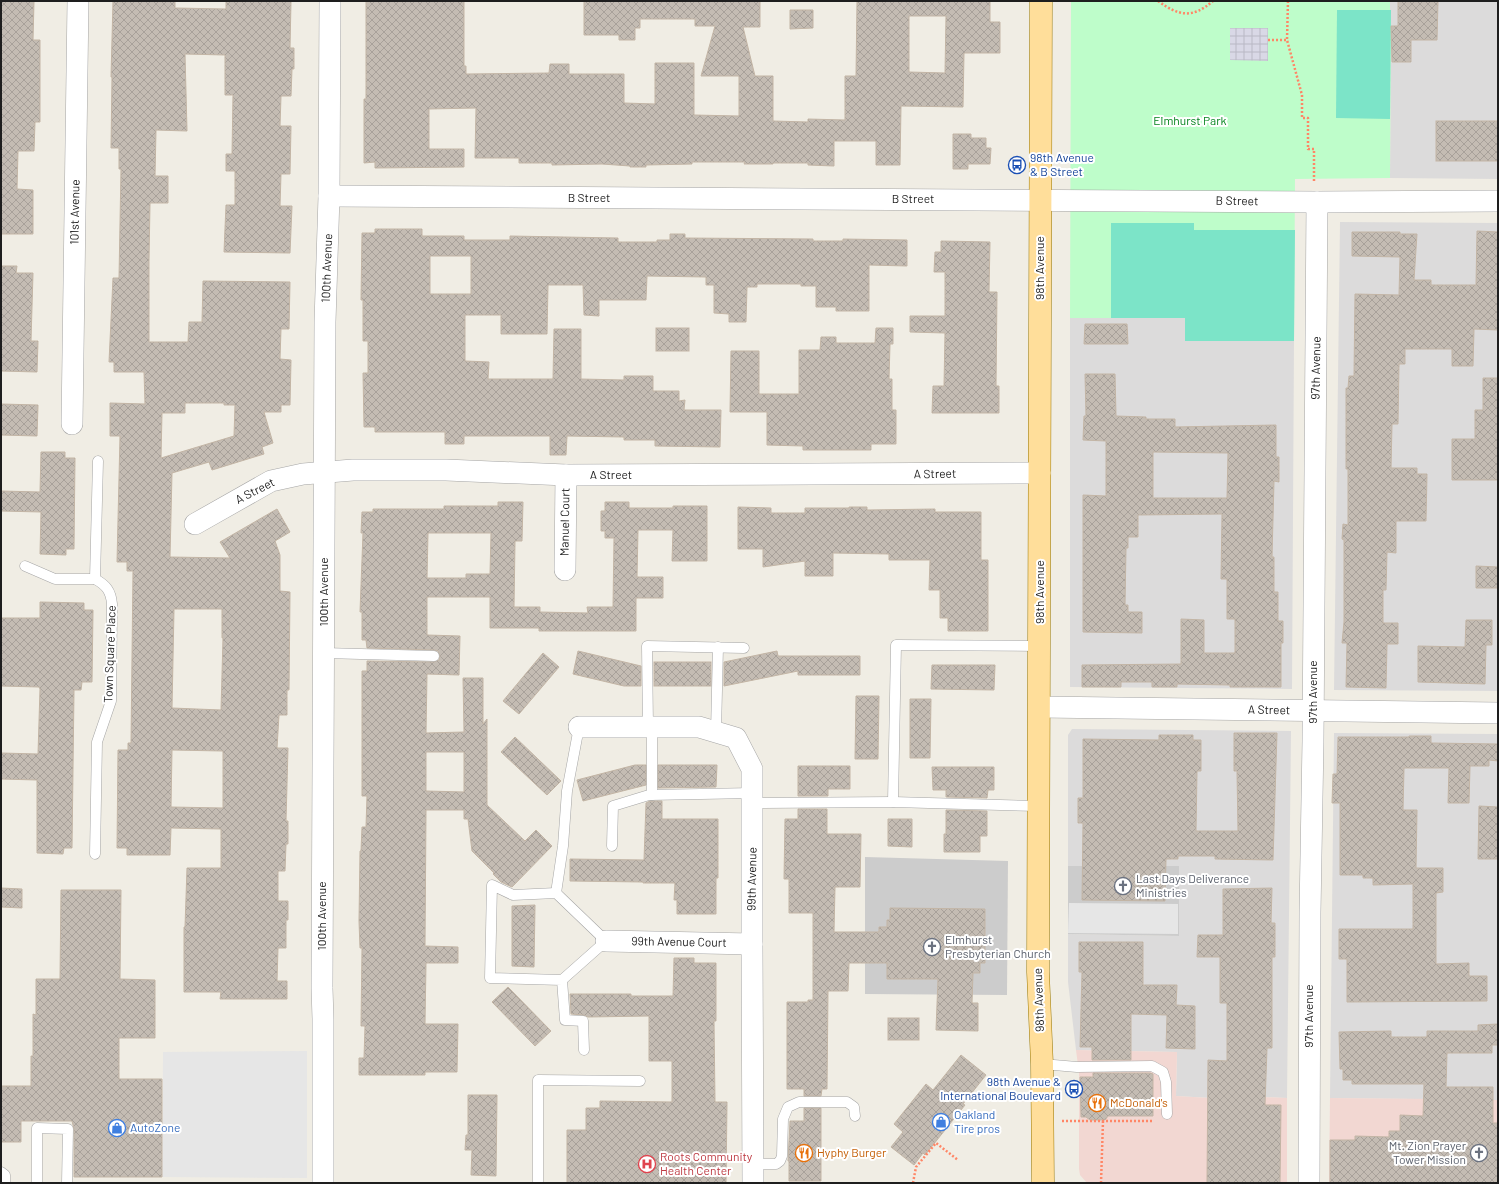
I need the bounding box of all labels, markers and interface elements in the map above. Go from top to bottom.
park label: Elmhurst Park [1153,113,1227,127]
place label: 98th Avenue & B Street [1030,150,1094,178]
bus stop icon: 98th Avenue & B Street [1007,155,1027,175]
street label: 101st Avenue [66,179,82,245]
street label: B Street [568,190,610,204]
street label: B Street [892,191,934,205]
street label: B Street [1216,193,1258,207]
street label: 100th Avenue [318,233,334,303]
street label: 98th Avenue [1032,236,1046,300]
street label: 97th Avenue [1307,336,1323,400]
street label: A Street [914,466,956,480]
street label: A Street [590,467,632,481]
street label: A Street [232,474,277,506]
street label: Manuel Court [556,488,572,556]
street label: 100th Avenue [316,557,330,627]
street label: 98th Avenue [1032,560,1046,624]
street label: Town Square Place [100,605,118,703]
street label: 97th Avenue [1305,660,1319,724]
street label: A Street [1248,702,1290,716]
street label: 99th Avenue [743,847,759,911]
place label: Last Days Deliverance Ministries [1136,871,1249,899]
church icon: Last Days Deliverance Ministries [1113,876,1133,896]
street label: 100th Avenue [314,881,328,951]
place label: Elmhurst Presbyterian Church [945,932,1051,960]
street label: 99th Avenue Court [631,933,727,949]
church icon: Elmhurst Presbyterian Church [922,937,942,957]
street label: 98th Avenue [1030,968,1046,1032]
street label: 97th Avenue [1301,984,1315,1048]
place label: 98th Avenue & International Boulevard [940,1074,1061,1102]
bus stop icon: 98th Avenue & International Boulevard [1064,1079,1084,1099]
restaurant icon: McDonald's [1087,1093,1107,1113]
place label: McDonald's [1110,1095,1168,1109]
place label: Oakland Tire pros [954,1107,1000,1135]
shop icon: Oakland Tire pros [931,1112,951,1132]
shop icon: AutoZone [107,1118,127,1138]
place label: AutoZone [130,1120,180,1134]
place label: Mt. Zion Prayer Tower Mission [1389,1138,1467,1166]
restaurant icon: Hyphy Burger [794,1143,814,1163]
church icon: Mt. Zion Prayer Tower Mission [1469,1143,1489,1163]
place label: Hyphy Burger [817,1145,887,1159]
place label: Roots Community Health Center [660,1149,753,1177]
hospital icon: Roots Community Health Center [637,1154,657,1174]

